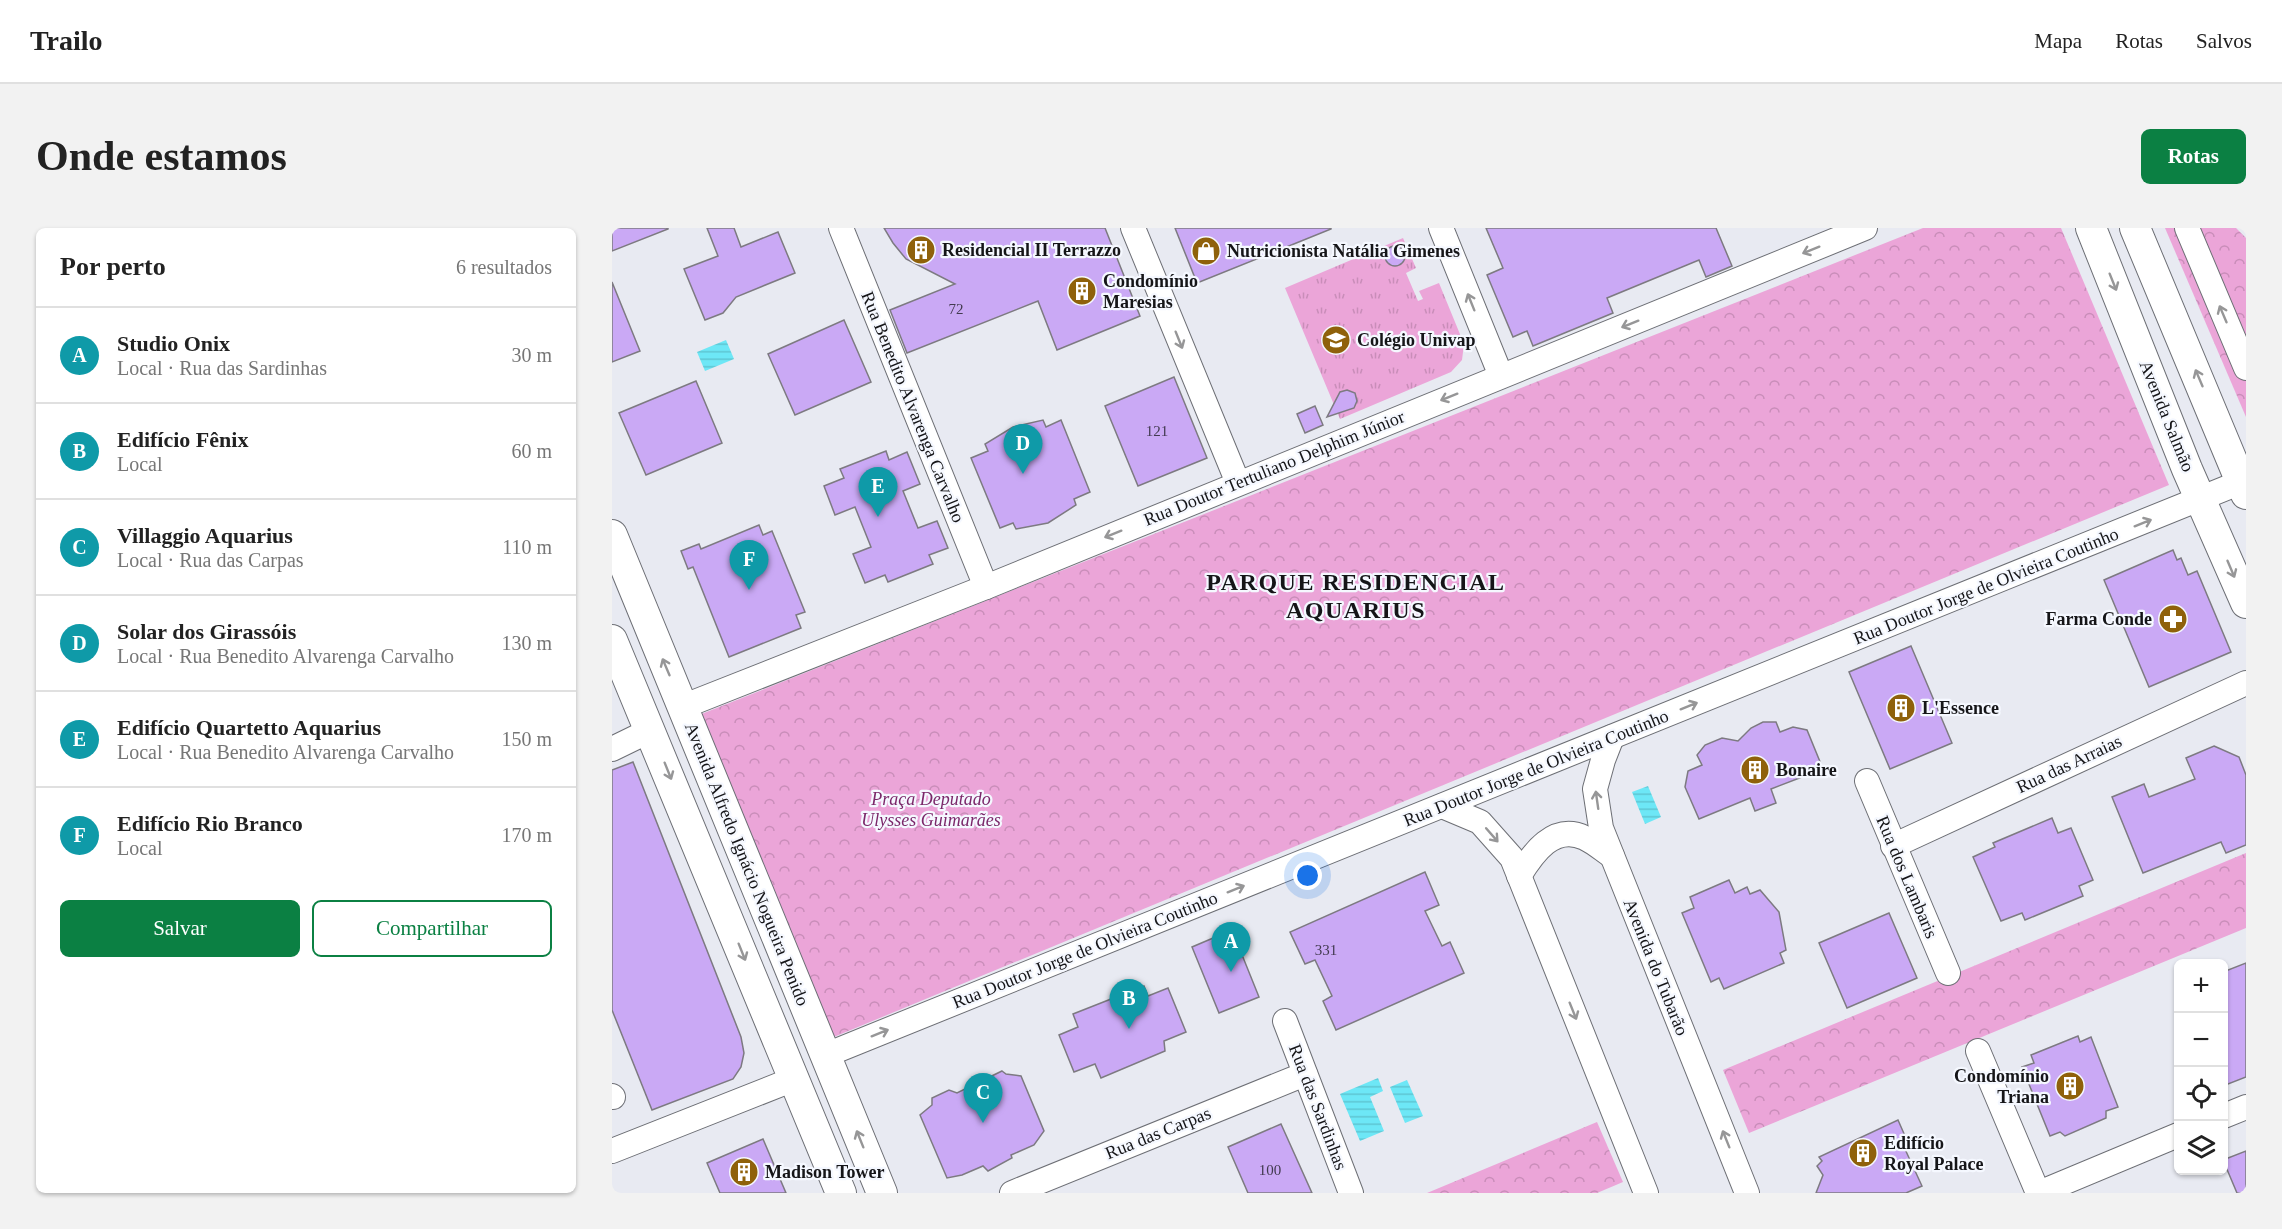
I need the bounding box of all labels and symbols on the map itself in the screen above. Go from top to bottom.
building icon: Residencial II Terrazzo [905,234,937,266]
shop icon: Nutricionista Natália Gimenes [1190,235,1222,267]
place label: Residencial II Terrazzo [942,240,1121,260]
place label: Nutricionista Natália Gimenes [1227,241,1460,261]
one-way arrow [1802,245,1820,256]
place label: Condomínio Maresias [1103,271,1198,312]
one-way arrow [2108,273,2119,291]
building icon: Condomínio Maresias [1066,275,1098,307]
street label: Rua Benedito Alvarenga Carvalho [857,289,969,525]
one-way arrow [1465,294,1476,312]
house number: 72 [949,301,964,317]
one-way arrow [2217,306,2228,324]
one-way arrow [1621,319,1640,330]
school or university icon: Colégio Univap [1320,324,1352,356]
place label: Colégio Univap [1357,330,1476,350]
one-way arrow [1174,331,1185,349]
street label: Avenida Salmão [2136,357,2198,475]
one-way arrow [2193,370,2204,388]
one-way arrow [1441,392,1459,403]
street label: Rua Doutor Tertuliano Delphim Júnior [1141,406,1407,530]
house number: 121 [1146,423,1168,439]
pin: D [1004,424,1042,474]
pin: E [858,468,898,517]
one-way arrow [2133,517,2151,528]
street label: Rua Doutor Jorge de Olvieira Coutinho [1851,524,2121,648]
one-way arrow [1104,529,1123,540]
pin: F [730,540,768,590]
one-way arrow [2227,560,2238,578]
district label: PARQUE RESIDENCIAL AQUARIUS [1206,569,1506,623]
pharmacy icon: Farma Conde [2157,603,2189,635]
place label: Farma Conde [2046,609,2152,629]
one-way arrow [660,659,671,677]
building icon: L'Essence [1885,692,1917,724]
place label: L'Essence [1922,698,1999,718]
one-way arrow [1679,700,1698,711]
street label: Rua Doutor Jorge de Olvieira Coutinho [1401,706,1671,830]
street label: Avenida Alfredo Ignácio Nogueira Penido [681,720,813,1008]
street label: Rua das Arraias [2013,731,2125,797]
building icon: Bonaire [1739,754,1771,786]
place label: Bonaire [1776,760,1837,780]
one-way arrow [663,762,674,780]
park label: Praça Deputado Ulysses Guimarães [861,789,1001,830]
one-way arrow [1591,791,1602,811]
street label: Rua dos Lambaris [1872,813,1942,941]
one-way arrow [1485,827,1499,842]
your location [1293,861,1322,890]
one-way arrow [1226,883,1245,894]
street label: Rua Doutor Jorge de Olvieira Coutinho [950,888,1220,1012]
street label: Avenida do Tubarão [1619,896,1693,1038]
pin: A [1212,922,1250,972]
one-way arrow [737,942,748,960]
house number: 331 [1315,942,1337,958]
pin: B [1110,980,1148,1029]
one-way arrow [1568,1001,1579,1019]
one-way arrow [870,1027,889,1038]
street label: Rua das Sardinhas [1285,1041,1351,1173]
place label: Condomínio Triana [1954,1066,2049,1107]
building icon: Condomínio Triana [2054,1070,2086,1102]
pin: C [964,1074,1003,1123]
street label: Rua das Carpas [1102,1103,1214,1163]
one-way arrow [854,1130,865,1149]
one-way arrow [1720,1130,1731,1148]
place label: Edifício Royal Palace [1884,1133,1983,1174]
building icon: Edifício Royal Palace [1847,1137,1879,1169]
building icon: Madison Tower [728,1156,760,1188]
place label: Madison Tower [765,1162,885,1182]
house number: 100 [1259,1162,1281,1178]

